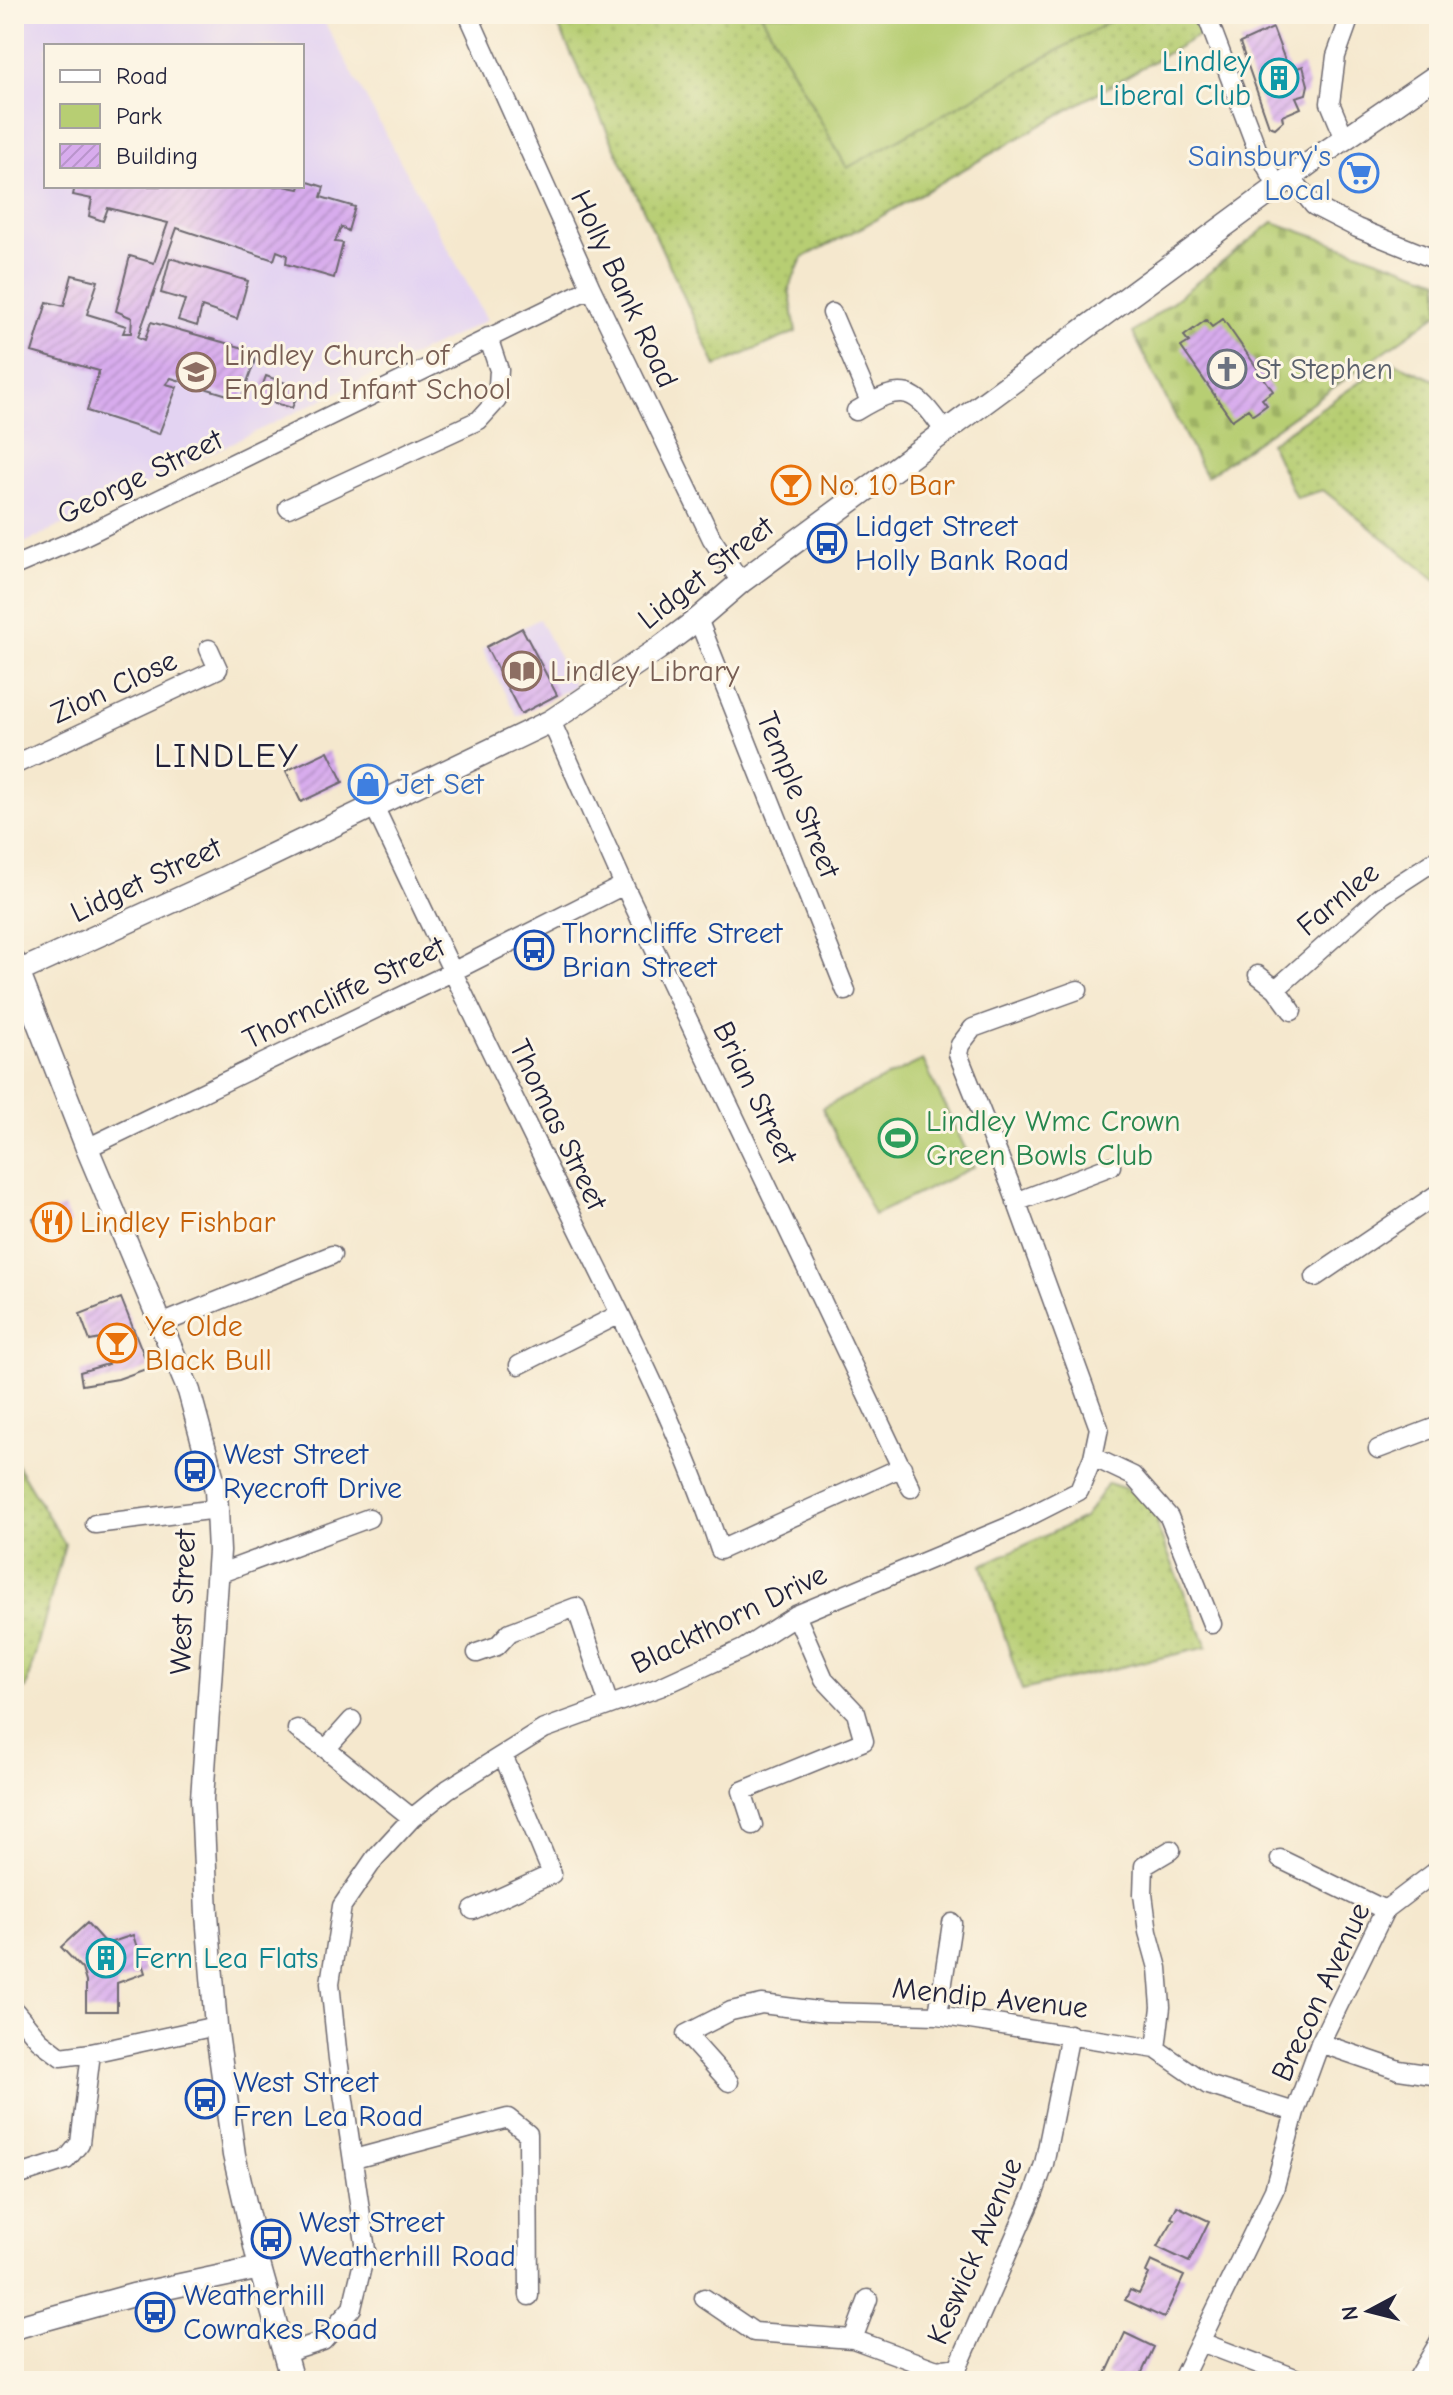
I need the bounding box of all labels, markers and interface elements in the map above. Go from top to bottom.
legend [44,44,304,188]
place label: Lindley Liberal Club [1098,44,1252,113]
building icon: Lindley Liberal Club [1258,57,1300,99]
text: Road [116,62,168,90]
text: Park [116,102,162,130]
place label: Sainsbury's Local [1188,139,1331,208]
text: Building [116,142,198,170]
supermarket icon: Sainsbury's Local [1338,152,1380,194]
street label: Holly Bank Road [563,185,685,393]
place label: Lindley Church of England Infant School [224,338,511,407]
church icon: St Stephen [1206,348,1248,390]
school or university icon: Lindley Church of England Infant School [175,351,217,393]
place label: St Stephen [1255,352,1393,387]
street label: George Street [52,421,230,532]
bar icon: No. 10 Bar [770,464,812,506]
place label: No. 10 Bar [819,468,955,503]
street label: Lidget Street [631,508,782,637]
place label: Lidget Street Holly Bank Road [855,509,1069,578]
bus stop icon: Lidget Street Holly Bank Road [806,522,848,564]
street label: Zion Close [46,643,182,731]
library icon: Lindley Library [501,650,543,692]
place label: Lindley Library [550,654,740,689]
street label: Temple Street [749,707,848,884]
district label: LINDLEY [154,736,300,776]
shop icon: Jet Set [347,763,389,805]
place label: Jet Set [396,767,485,802]
street label: Lidget Street [65,829,228,930]
street label: Farnlee [1290,855,1386,943]
place label: Thorncliffe Street Brian Street [562,916,784,985]
street label: Thorncliffe Street [237,928,452,1057]
bus stop icon: Thorncliffe Street Brian Street [513,929,555,971]
street label: Brian Street [705,1016,805,1171]
street label: Thomas Street [502,1034,615,1217]
place label: Lindley Wmc Crown Green Bowls Club [926,1104,1181,1173]
sports icon: Lindley Wmc Crown Green Bowls Club [877,1117,919,1159]
restaurant icon: Lindley Fishbar [31,1201,73,1243]
place label: Lindley Fishbar [80,1205,276,1240]
place label: Ye Olde Black Bull [145,1309,272,1378]
bar icon: Ye Olde Black Bull [96,1322,138,1364]
place label: West Street Ryecroft Drive [223,1437,402,1506]
bus stop icon: West Street Ryecroft Drive [174,1450,216,1492]
street label: West Street [163,1527,203,1675]
street label: Blackthorn Drive [625,1557,833,1681]
street label: Brecon Avenue [1264,1897,1378,2087]
building icon: Fern Lea Flats [85,1937,127,1979]
place label: Fern Lea Flats [134,1941,319,1976]
street label: Mendip Avenue [890,1970,1090,2026]
place label: West Street Fren Lea Road [233,2065,423,2134]
bus stop icon: West Street Fren Lea Road [184,2078,226,2120]
street label: Keswick Avenue [920,2152,1030,2350]
place label: West Street Weatherhill Road [299,2205,516,2274]
bus stop icon: West Street Weatherhill Road [250,2218,292,2260]
north arrow [1329,2271,1409,2351]
place label: Weatherhill Cowrakes Road [183,2278,378,2347]
bus stop icon: Weatherhill Cowrakes Road [134,2291,176,2333]
text: N [1336,2305,1364,2322]

